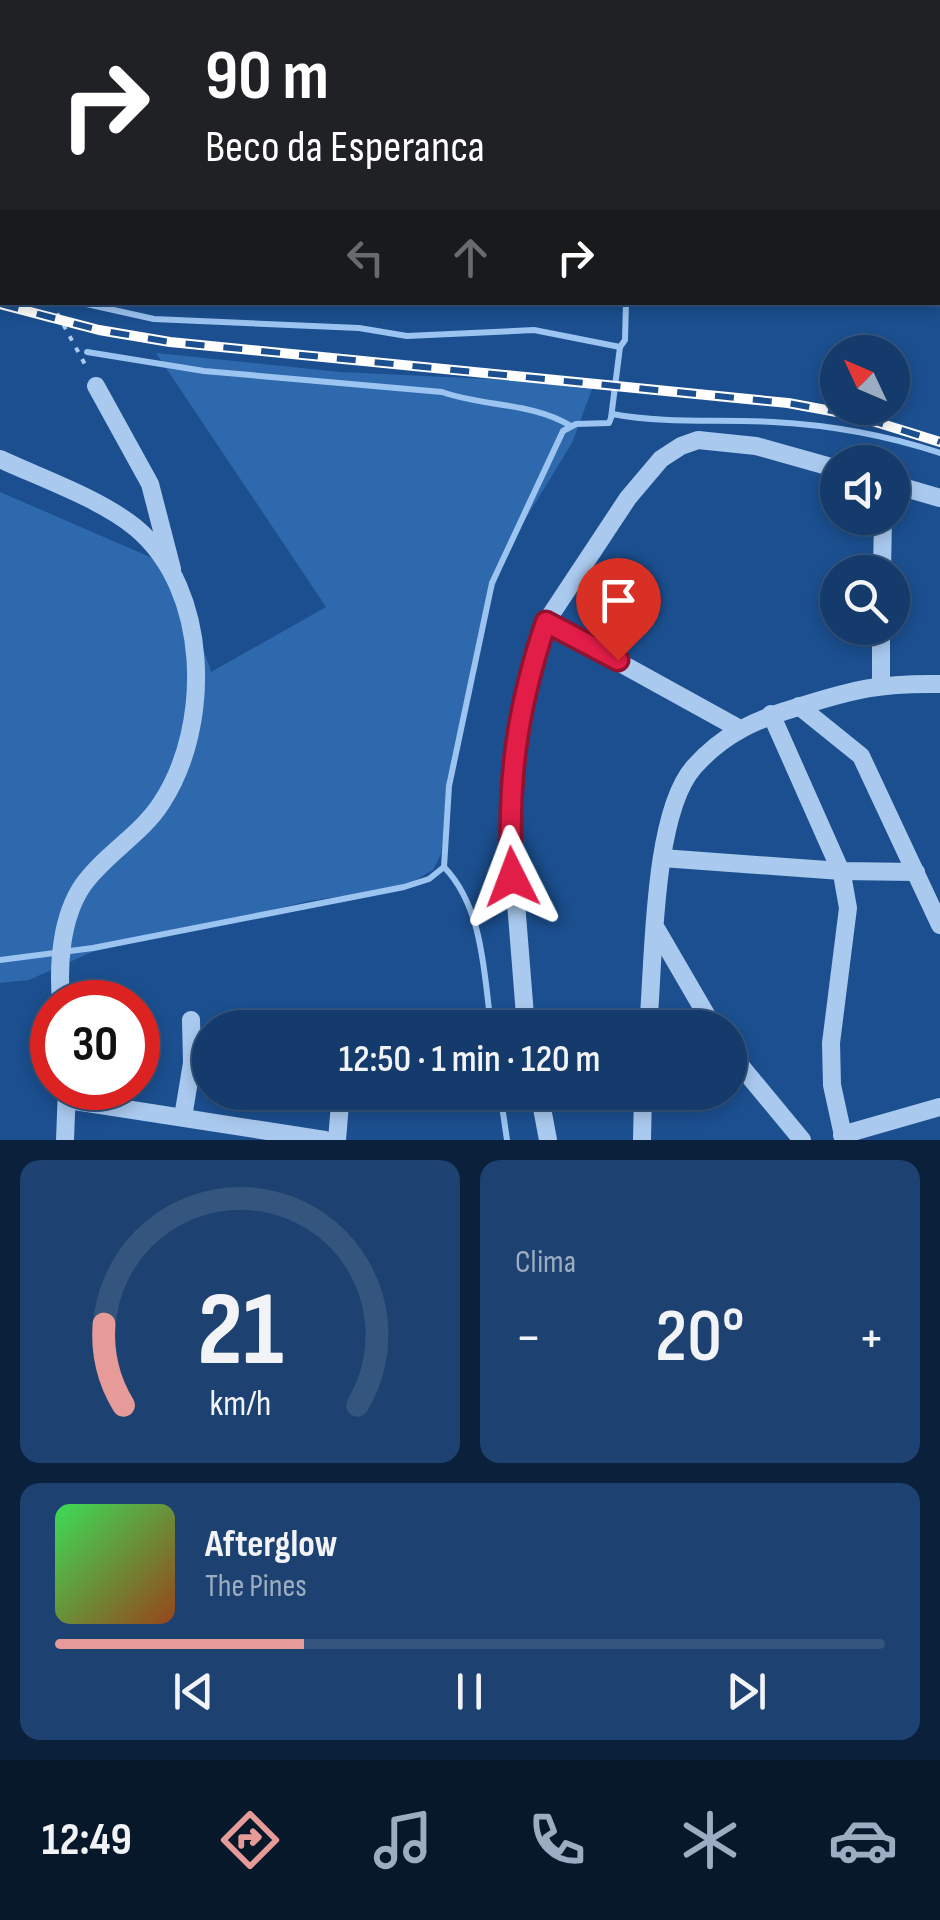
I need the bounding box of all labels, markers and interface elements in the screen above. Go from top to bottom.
text: 90 m [205,35,329,119]
icon: right [40,40,170,170]
text: Beco da Esperanca [205,120,485,175]
icon: left [338,230,393,285]
icon: ahead [443,230,498,285]
icon: right [548,230,603,285]
north arrow [820,335,910,425]
map controls [820,335,910,645]
button: sound [820,445,910,535]
button: search [820,555,910,645]
pin [576,558,661,661]
icon: arrive [591,573,646,628]
position arrow [460,825,564,929]
speed limit sign: 30 [30,980,160,1110]
text: 12:50 · 1 min · 120 m [339,1037,600,1082]
text: Clima [515,1243,576,1282]
text: 21 [197,1269,283,1394]
text: 20° [655,1292,745,1383]
text: − [515,1305,542,1372]
text: + [858,1305,885,1372]
text: km/h [209,1383,271,1426]
text: Afterglow [205,1522,338,1567]
text: The Pines [205,1567,307,1606]
icon: previous [166,1664,221,1719]
icon: pause [442,1664,497,1719]
icon: next [719,1664,774,1719]
icon: directions [215,1805,285,1875]
icon: music [368,1805,438,1875]
icon: phone [522,1805,592,1875]
icon: climate [675,1805,745,1875]
icon: car [828,1805,898,1875]
text: 12:49 [42,1813,132,1868]

